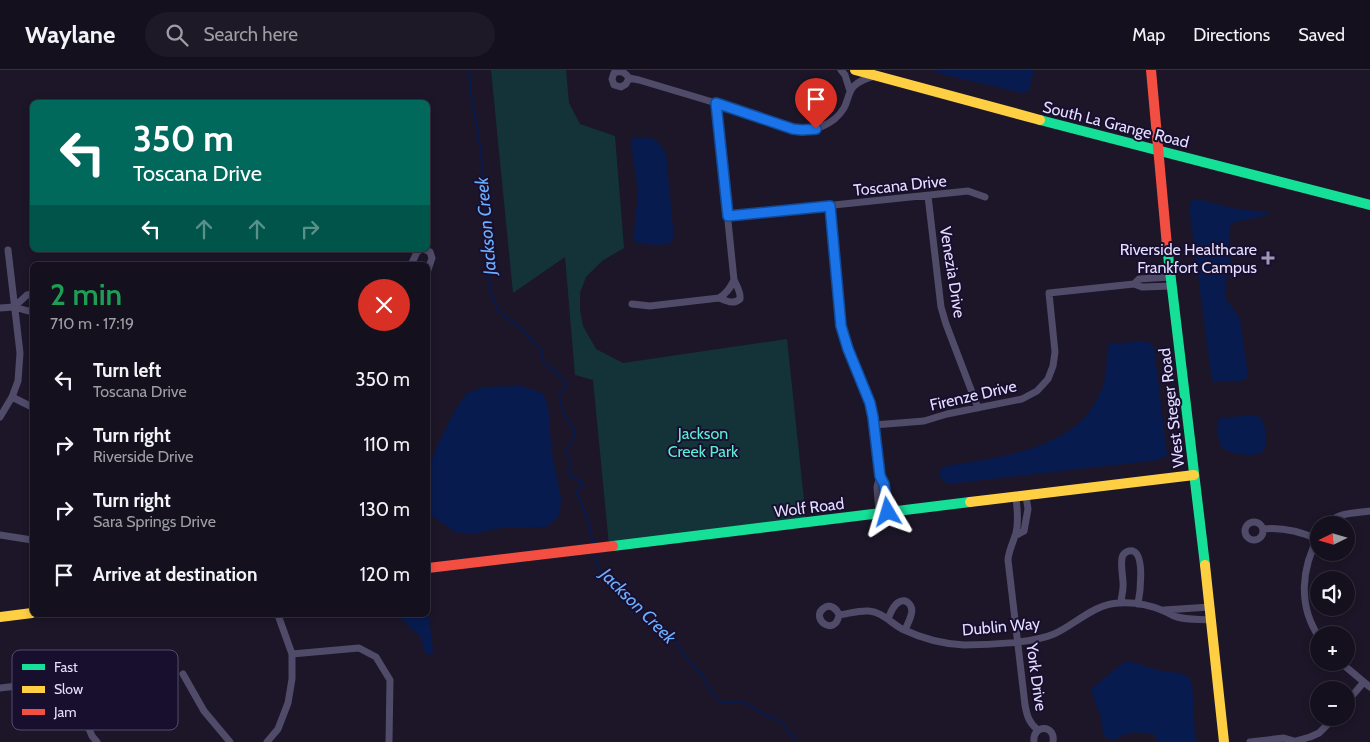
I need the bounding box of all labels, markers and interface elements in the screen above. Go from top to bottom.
search box [145,12,495,57]
text: Waylane [25,20,115,49]
icon: search [163,21,191,49]
text: Search here [203,23,298,46]
text: Map [1132,24,1165,46]
text: Directions [1193,24,1270,46]
text: Saved [1298,24,1345,46]
pin [795,78,837,129]
icon: arrive [802,85,830,113]
street label: South La Grange Road [1041,97,1191,152]
text: 350 m [133,117,234,160]
icon: left [50,120,115,185]
text: Toscana Drive [133,160,262,187]
street label: Toscana Drive [852,171,948,200]
water label: Jackson Creek [471,175,501,278]
icon: left [137,215,165,243]
icon: ahead [190,215,218,243]
icon: ahead [243,215,271,243]
icon: right [296,215,324,243]
street label: Venezia Drive [936,225,969,319]
place label: Riverside Healthcare Frankfort Campus [1120,240,1257,277]
marker: Riverside Healthcare Frankfort Campus [1261,251,1275,265]
text: 2 min [50,276,122,313]
button: close [358,279,410,331]
text: 710 m · 17:19 [50,314,134,333]
street label: West Steger Road [1155,347,1188,469]
text: Turn left [93,359,161,382]
icon: left [50,366,78,394]
text: 350 m [355,368,410,391]
street label: Firenze Drive [928,376,1018,415]
text: Toscana Drive [93,382,187,401]
text: Turn right [93,424,171,447]
park label: Jackson Creek Park [668,424,739,461]
icon: right [50,431,78,459]
text: 110 m [363,433,410,456]
text: Riverside Drive [93,447,193,466]
position arrow [861,485,913,537]
text: Turn right [93,489,171,512]
street label: Wolf Road [773,494,845,521]
icon: right [50,496,78,524]
text: 130 m [359,498,410,521]
text: Sara Springs Drive [93,512,216,531]
north arrow [1310,516,1355,561]
map controls [1310,516,1355,726]
icon: arrive [50,561,78,589]
water label: Jackson Creek [594,562,681,649]
text: Arrive at destination [93,563,257,586]
text: 120 m [360,563,410,586]
button: sound [1310,571,1355,616]
street label: Dublin Way [961,614,1041,639]
button: + [1310,626,1355,671]
street label: York Drive [1022,641,1051,712]
legend [12,650,178,730]
text: Fast [54,658,78,676]
text: Slow [54,680,83,698]
button: − [1310,681,1355,726]
text: Jam [53,703,76,721]

